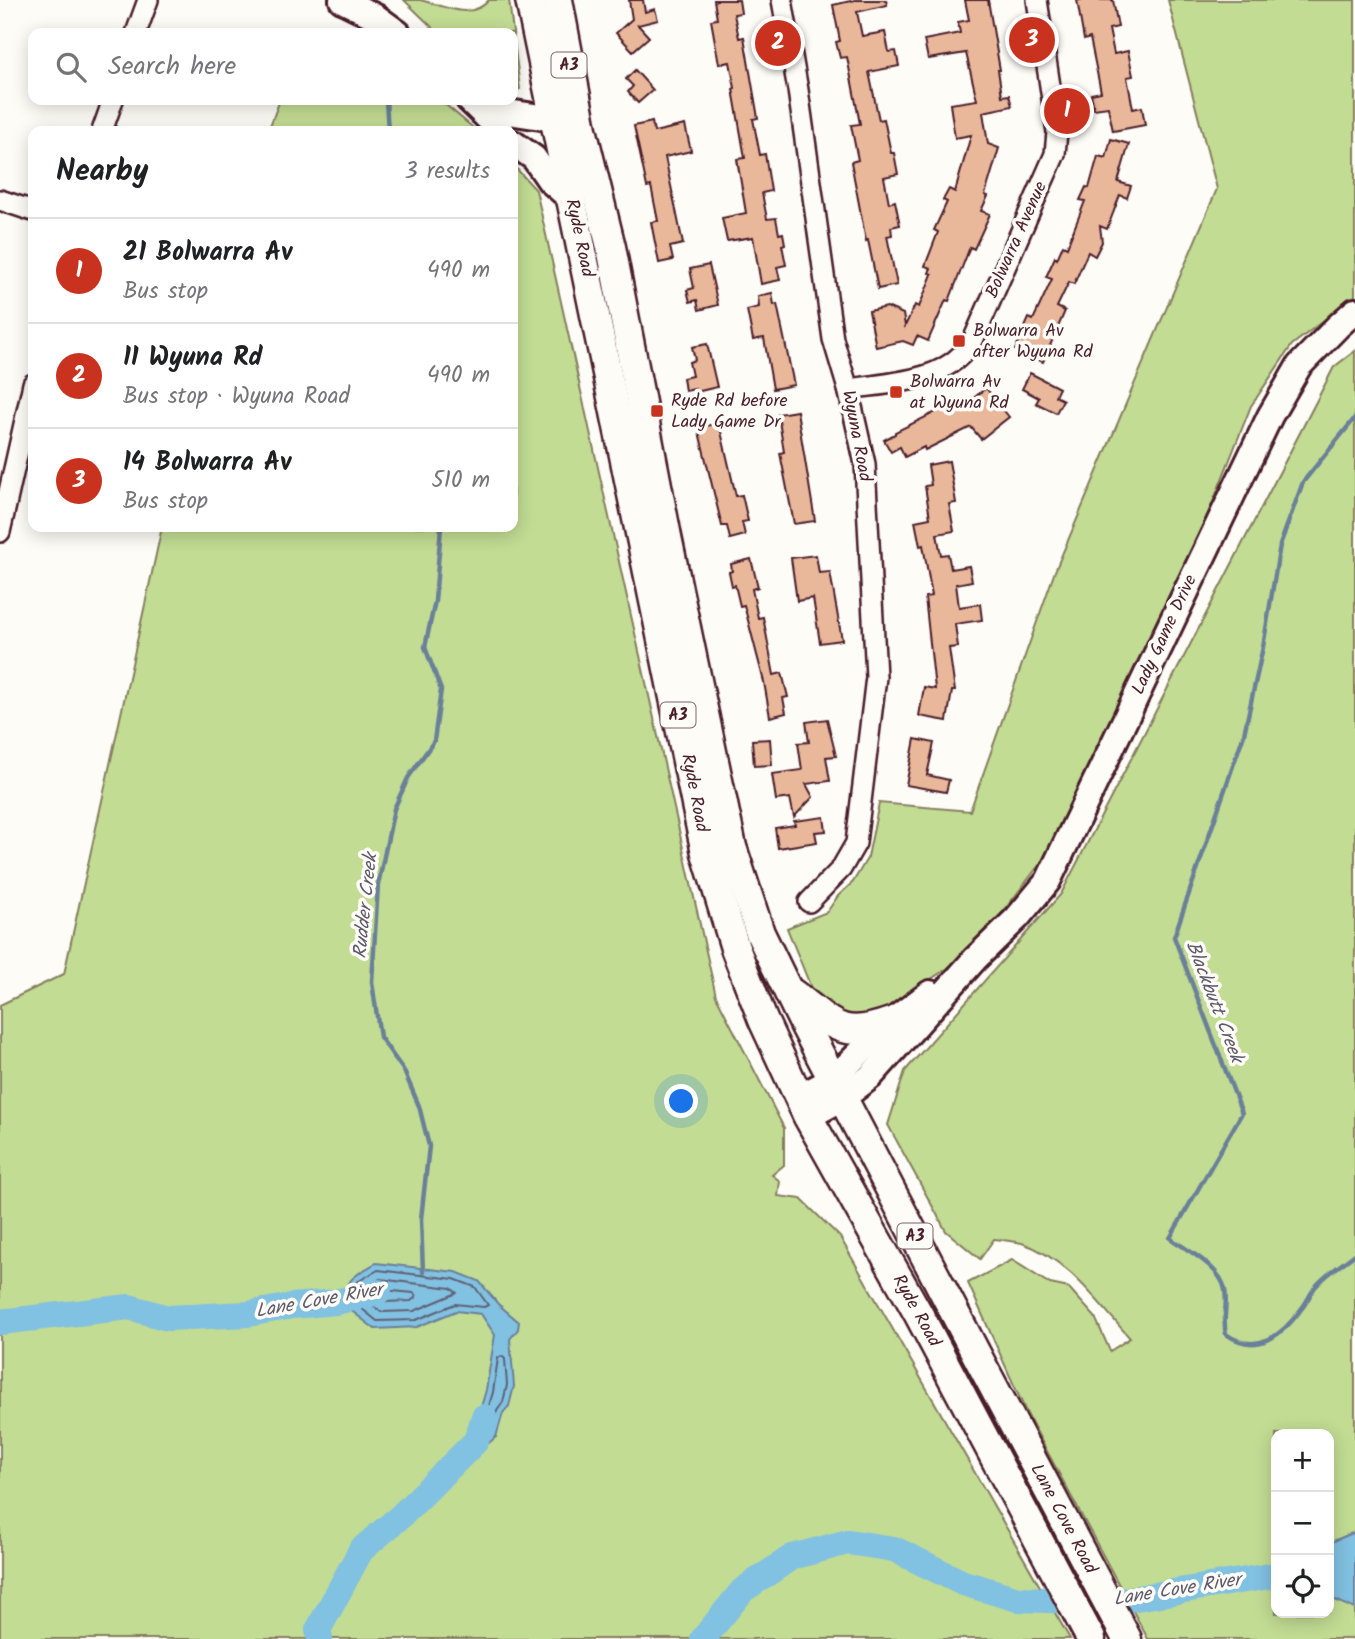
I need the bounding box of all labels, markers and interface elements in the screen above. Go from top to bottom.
pin: 3 [1009,14,1055,66]
pin: 2 [755,17,801,69]
search box [28,28,518,105]
text: Search here [108,46,236,88]
icon: search [52,48,90,86]
road number: A3 [552,53,586,78]
pin: 1 [1044,85,1090,137]
text: Nearby [56,148,148,196]
text: 3 results [404,154,490,190]
street label: Bolwarra Avenue [978,177,1056,303]
street label: Ryde Road [557,196,602,281]
text: 21 Bolwarra Av [123,232,292,274]
text: 1 [76,253,82,289]
text: 490 m [427,253,490,289]
text: Bus stop [123,274,208,310]
place label: Bolwarra Av after Wyuna Rd [973,317,1093,367]
marker: Bolwarra Av after Wyuna Rd [951,333,967,349]
text: 11 Wyuna Rd [123,337,263,379]
text: 2 [72,358,86,394]
text: 490 m [427,358,490,394]
place label: Bolwarra Av at Wyuna Rd [910,368,1010,418]
text: Bus stop · Wyuna Road [123,379,350,415]
marker: Bolwarra Av at Wyuna Rd [888,384,904,400]
place label: Ryde Rd before Lady Game Dr [671,387,788,437]
street label: Wyuna Road [833,388,879,485]
marker: Ryde Rd before Lady Game Dr [649,403,665,419]
text: 14 Bolwarra Av [123,442,291,484]
text: 3 [73,463,85,499]
text: 510 m [431,463,490,499]
text: Bus stop [123,484,208,520]
street label: Lady Game Drive [1124,570,1206,700]
road number: A3 [660,702,696,728]
street label: Ryde Road [672,751,716,836]
water label: Rudder Creek [346,849,387,960]
water label: Blackbutt Creek [1177,937,1252,1070]
your location [664,1084,698,1118]
road number: A3 [898,1224,932,1248]
street label: Ryde Road [884,1269,948,1354]
water label: Lane Cove River [253,1274,388,1327]
map controls [1271,1429,1334,1618]
button: + [1271,1429,1334,1492]
street label: Lane Cove Road [1022,1459,1105,1580]
button: − [1271,1492,1334,1555]
button: locate [1271,1555,1334,1618]
water label: Lane Cove River [1111,1565,1246,1615]

